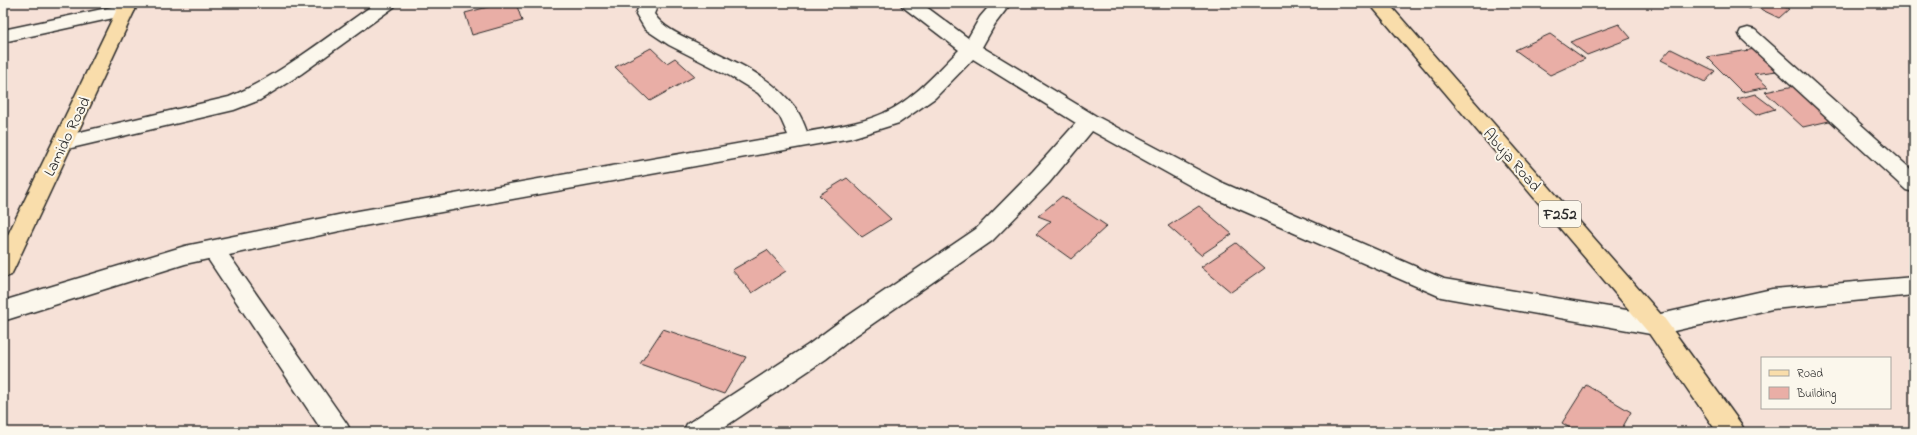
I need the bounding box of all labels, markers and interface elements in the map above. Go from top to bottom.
street label: Lamido Road [38,93,97,181]
street label: Abuja Road [1477,123,1546,198]
road number: F252 [1539,201,1581,227]
legend [1761,357,1891,409]
text: Road [1797,365,1823,383]
text: Building [1796,385,1836,404]

